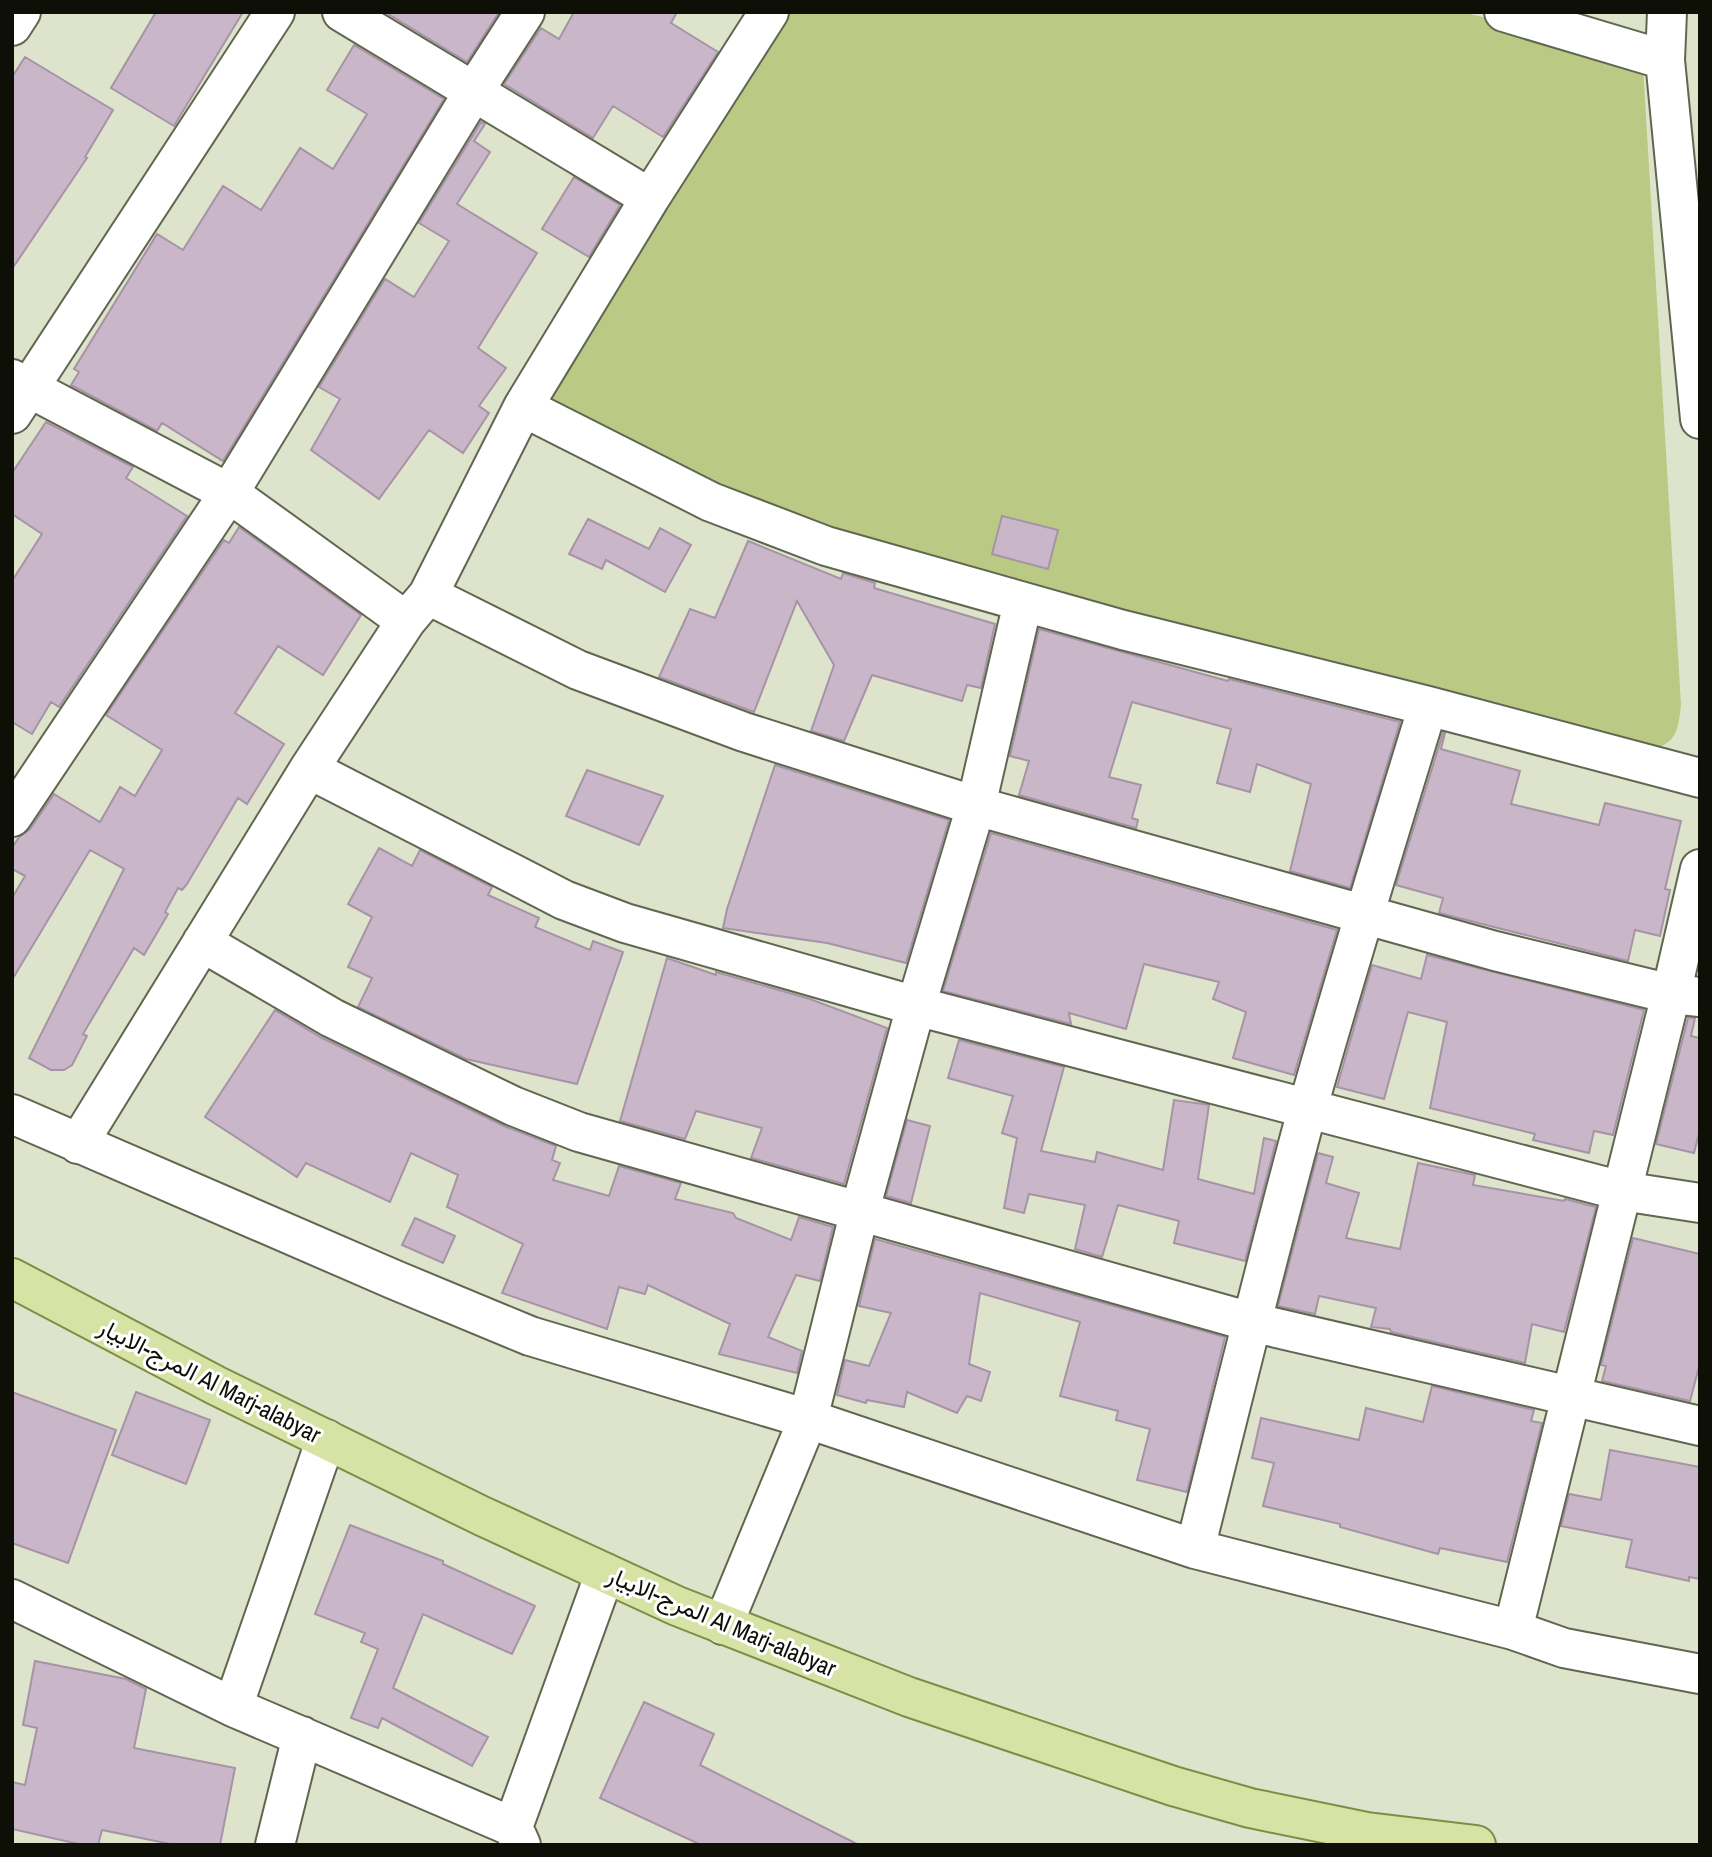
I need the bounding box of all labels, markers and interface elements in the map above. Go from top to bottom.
street label: المرج-الابيار Al Marj-alabyar [92,1310,327,1451]
street label: المرج-الابيار Al Marj-alabyar [601,1558,842,1685]

